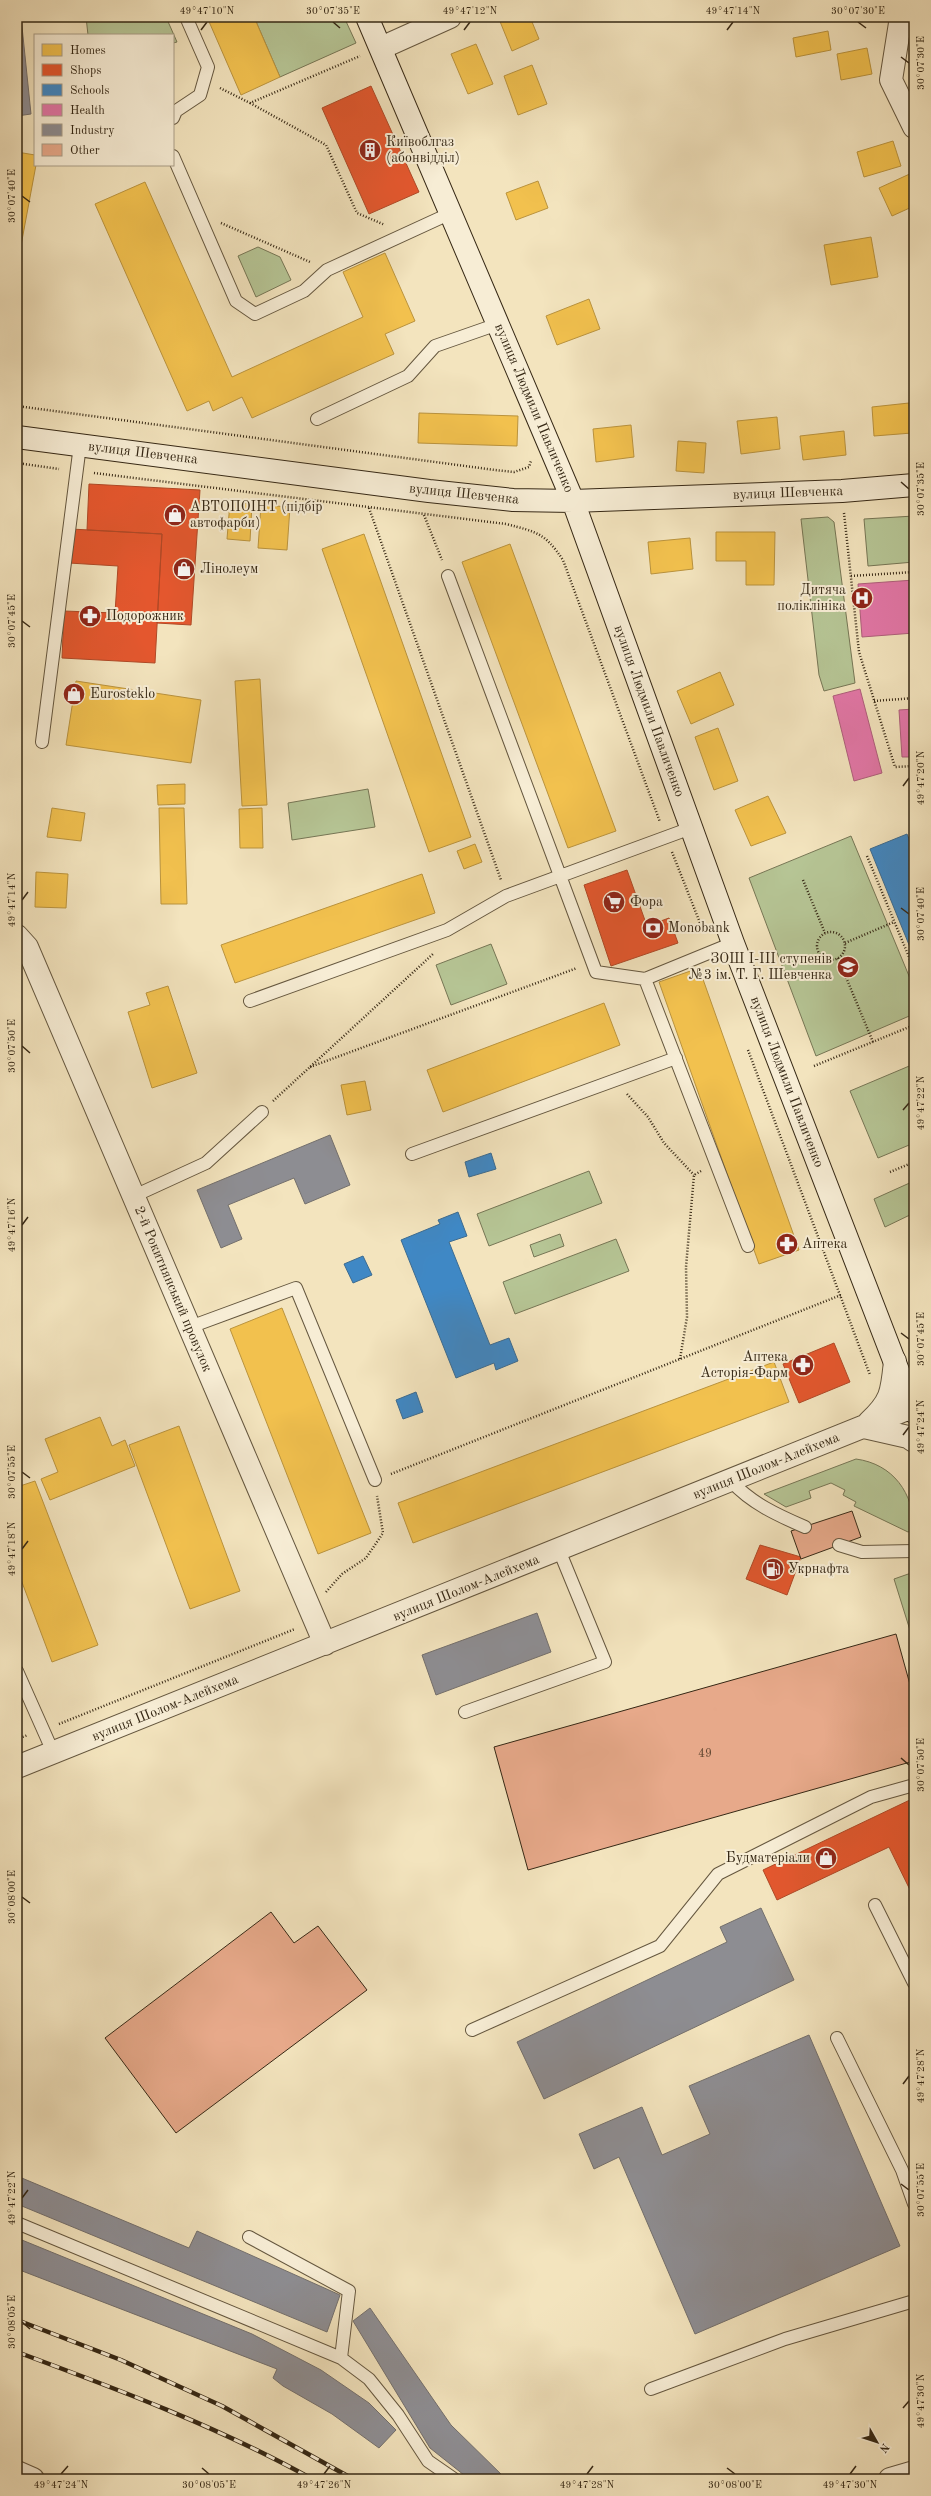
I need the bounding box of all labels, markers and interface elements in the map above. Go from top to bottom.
text: 49°47'10"N [180,6,235,16]
text: 30°07'35"E [306,6,360,16]
text: 49°47'12"N [443,6,498,16]
text: 49°47'14"N [706,6,761,16]
text: 30°07'30"E [831,6,885,16]
legend [34,34,174,166]
text: 30°07'30"E [916,36,926,90]
text: Homes [70,45,106,57]
text: Shops [70,65,101,77]
text: Schools [70,85,110,97]
text: Health [70,105,105,117]
text: Industry [70,125,115,137]
place label: Київоблгаз (абонвідділ) [386,135,460,165]
building icon: Київоблгаз (абонвідділ) [357,137,383,163]
text: Other [70,145,100,157]
text: 30°07'40"E [7,169,17,223]
street label: вулиця Людмили Павличенко [492,322,576,495]
street label: вулиця Шевченка [87,439,199,467]
text: 30°07'35"E [916,462,926,516]
street label: вулиця Шевченка [408,481,520,507]
street label: вулиця Шевченка [733,484,844,502]
place label: АВТОПОІНТ (підбір автофарби) [190,500,323,531]
shop icon: АВТОПОІНТ (підбір автофарби) [162,502,188,528]
shop icon: Лінолеум [171,556,197,582]
place label: Лінолеум [200,562,258,576]
place label: Дитяча поліклініка [777,583,846,613]
hospital icon: Дитяча поліклініка [849,585,875,611]
text: 30°07'45"E [7,594,17,648]
pharmacy icon: Подорожник [77,603,103,629]
place label: Подорожник [106,609,184,623]
street label: вулиця Людмили Павличенко [611,623,687,799]
shop icon: Eurosteklo [61,681,87,707]
place label: Eurosteklo [90,687,155,701]
text: 49°47'20"N [916,750,926,805]
text: 49°47'14"N [7,872,17,927]
text: 30°07'40"E [916,887,926,941]
supermarket icon: Фора [601,889,627,915]
place label: Фора [630,895,663,909]
bank icon: Monobank [640,915,666,941]
place label: Monobank [668,921,730,935]
place label: ЗОШ І-ІІІ ступенів №3 ім. Т. Г. Шевченка [689,952,832,982]
school or university icon: ЗОШ І-ІІІ ступенів №3 ім. Т. Г. Шевченка [835,954,861,980]
street label: вулиця Людмили Павличенко [748,995,826,1169]
text: 30°07'50"E [7,1019,17,1073]
text: 49°47'22"N [916,1075,926,1130]
text: 49°47'16"N [7,1197,17,1252]
street label: 2-й Рокитнянський провулок [132,1204,214,1374]
pharmacy icon: Аптека [774,1231,800,1257]
place label: Аптека [802,1237,847,1251]
text: 30°07'45"E [916,1312,926,1366]
place label: Аптека Асторія-Фарм [700,1350,788,1380]
pharmacy icon: Аптека Асторія-Фарм [790,1352,816,1378]
text: 49°47'24"N [916,1399,926,1454]
street label: вулиця Шолом-Алейхема [691,1430,841,1502]
text: 30°07'55"E [7,1445,17,1499]
text: 49°47'18"N [7,1521,17,1576]
street label: вулиця Шолом-Алейхема [391,1552,541,1624]
fuel station icon: Укрнафта [760,1556,786,1582]
place label: Укрнафта [788,1562,849,1577]
street label: вулиця Шолом-Алейхема [90,1672,240,1744]
text: 30°07'50"E [916,1738,926,1792]
house number: 49 [698,1748,712,1760]
shop icon: Будматеріали [813,1845,839,1871]
place label: Будматеріали [726,1851,810,1865]
text: 30°08'00"E [7,1870,17,1924]
text: 49°47'28"N [916,2048,926,2103]
text: 30°07'55"E [916,2163,926,2217]
text: 49°47'22"N [7,2170,17,2225]
text: 30°08'05"E [7,2295,17,2349]
text: 49°47'30"N [916,2373,926,2428]
north arrow [857,2422,897,2462]
text: N [876,2441,891,2455]
text: 49°47'24"N [34,2480,89,2490]
text: 30°08'05"E [182,2480,236,2490]
text: 49°47'26"N [297,2480,352,2490]
text: 49°47'28"N [560,2480,615,2490]
text: 30°08'00"E [708,2480,762,2490]
text: 49°47'30"N [823,2480,878,2490]

